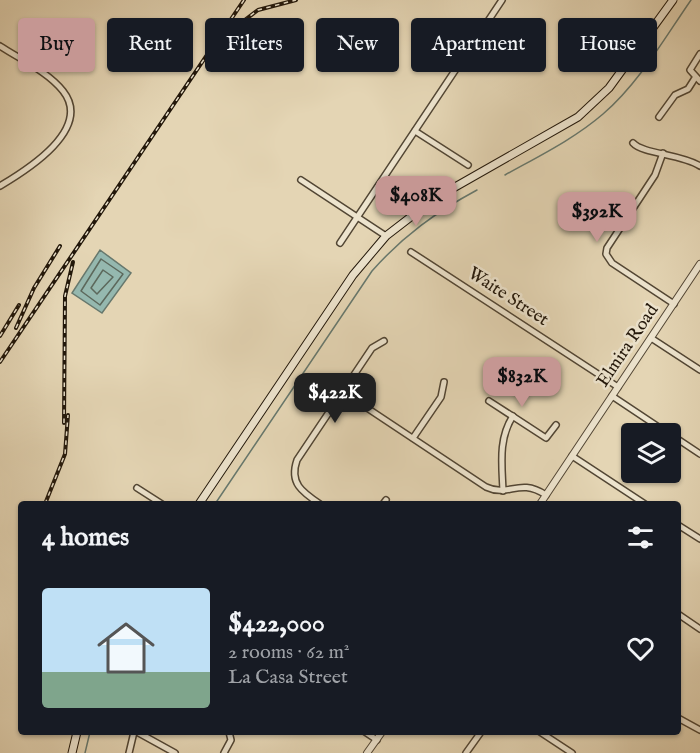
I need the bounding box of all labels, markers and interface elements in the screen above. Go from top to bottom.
chip: Buy [18,18,95,72]
chip: Rent [107,18,193,72]
chip: Filters [205,18,304,72]
chip: New [316,18,399,72]
chip: Apartment [411,18,546,72]
chip: House [558,18,657,72]
pin: $408K [374,176,458,227]
text: $408K [389,183,443,208]
pin: $392K [555,192,639,243]
text: $392K [571,199,623,224]
street label: Waite Street [463,262,553,332]
street label: Elmira Road [592,300,664,392]
pin: $832K [480,357,564,408]
text: $832K [497,364,547,389]
pin: $422K [293,373,377,424]
text: $422K [308,380,362,405]
map controls [621,423,681,483]
button: layers [621,423,681,483]
text: 4 homes [42,521,129,554]
icon: filters [624,521,657,554]
text: $422,000 [228,607,325,640]
icon: home [90,612,162,684]
icon: heart [624,632,657,665]
text: 2 rooms · 62 m² [228,640,350,665]
text: La Casa Street [228,665,348,690]

